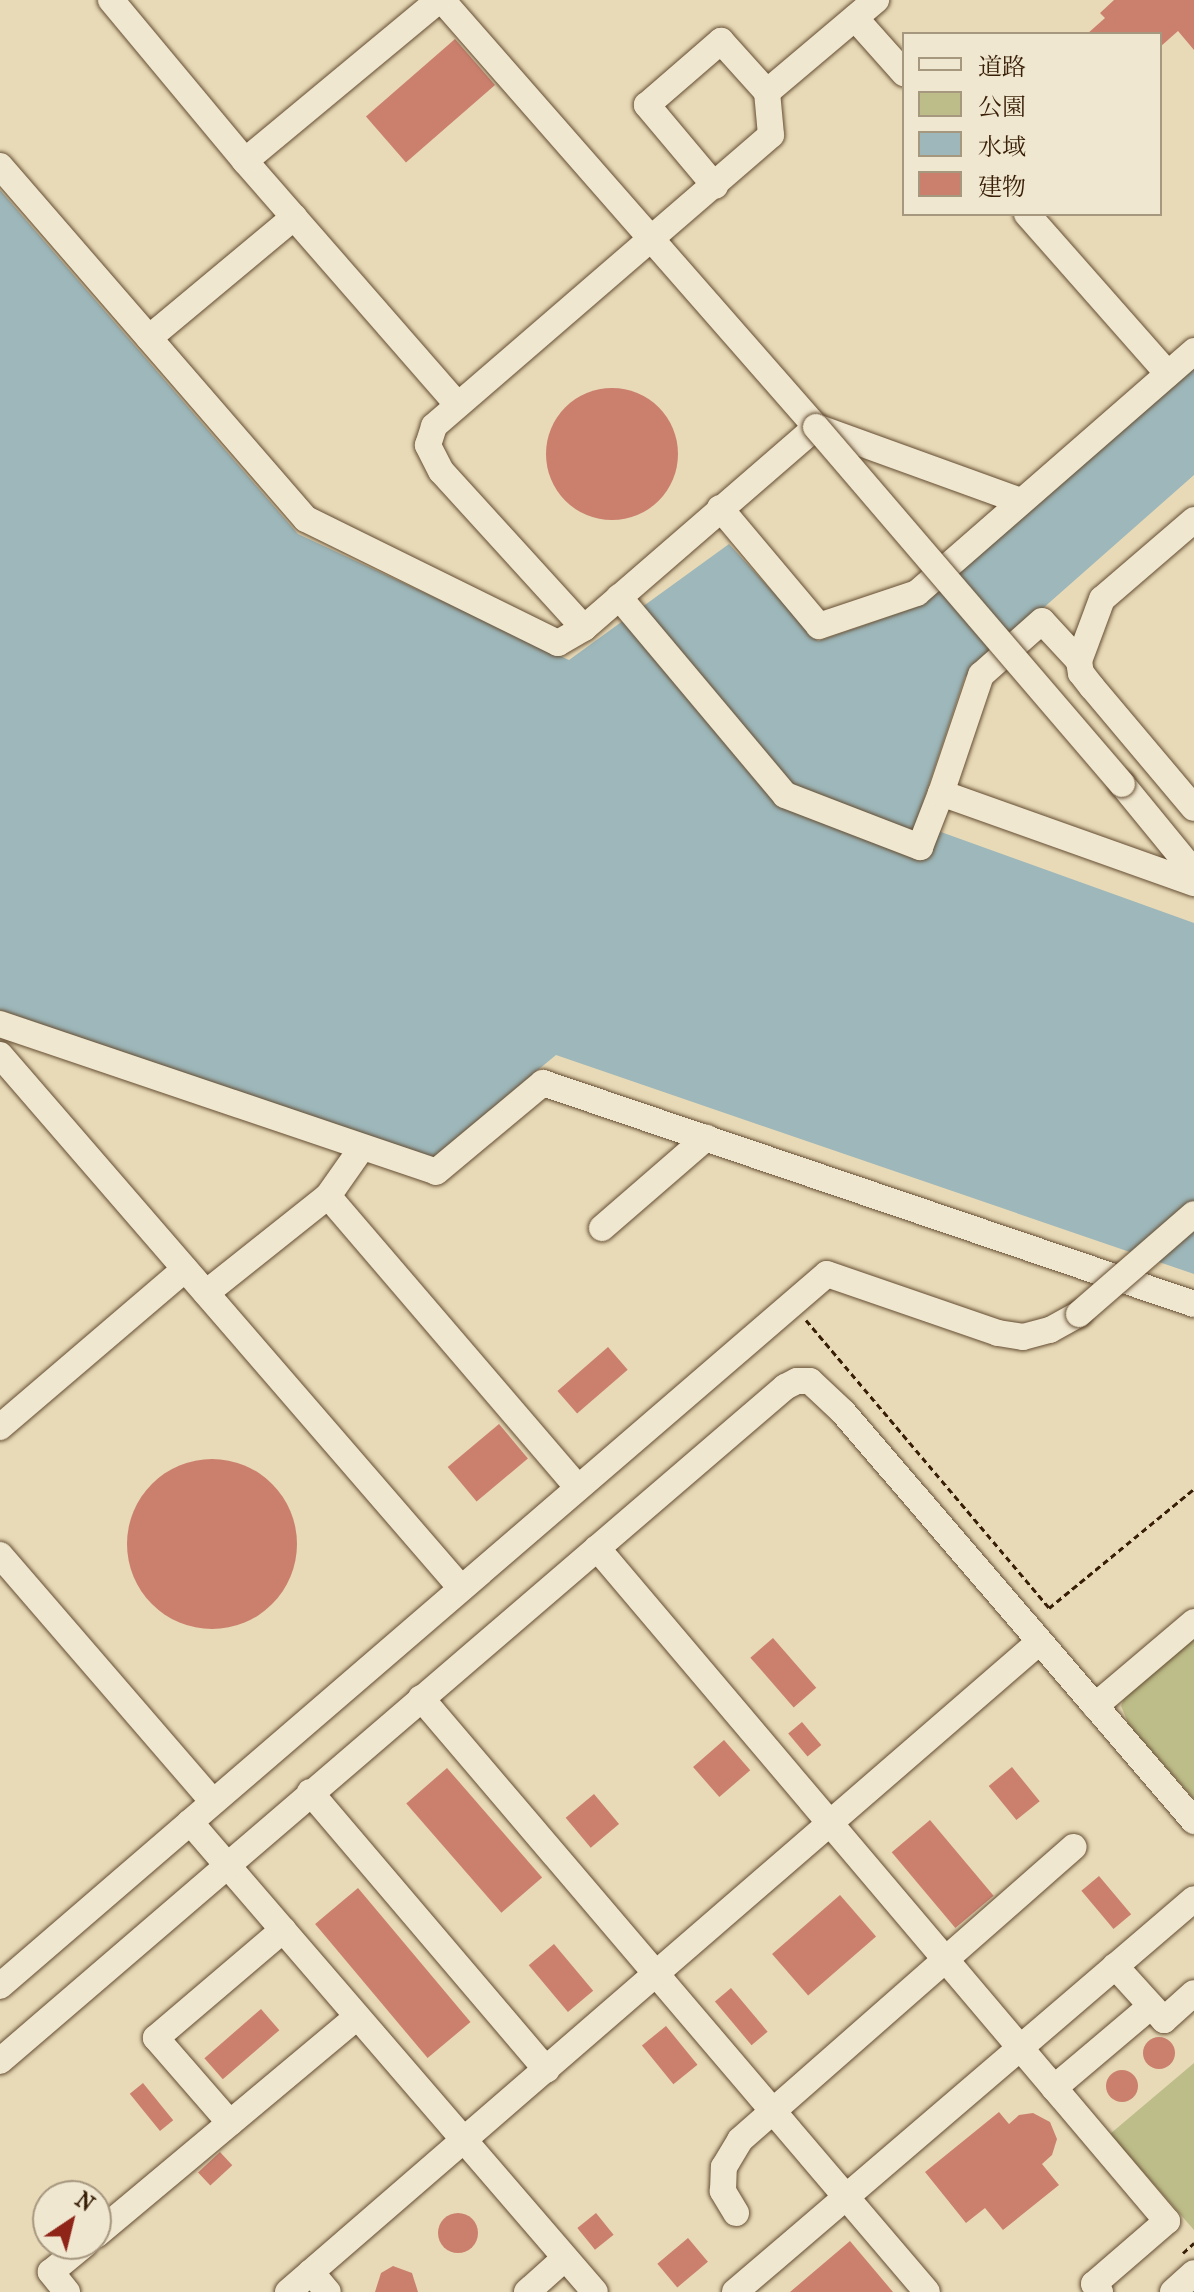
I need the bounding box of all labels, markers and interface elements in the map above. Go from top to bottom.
legend [902,32,1162,216]
text: 道路 [978,53,1026,81]
text: 公園 [978,93,1026,121]
text: 水域 [978,133,1026,161]
text: 建物 [978,173,1026,201]
north arrow [32,2180,112,2260]
text: N [70,2187,99,2217]

